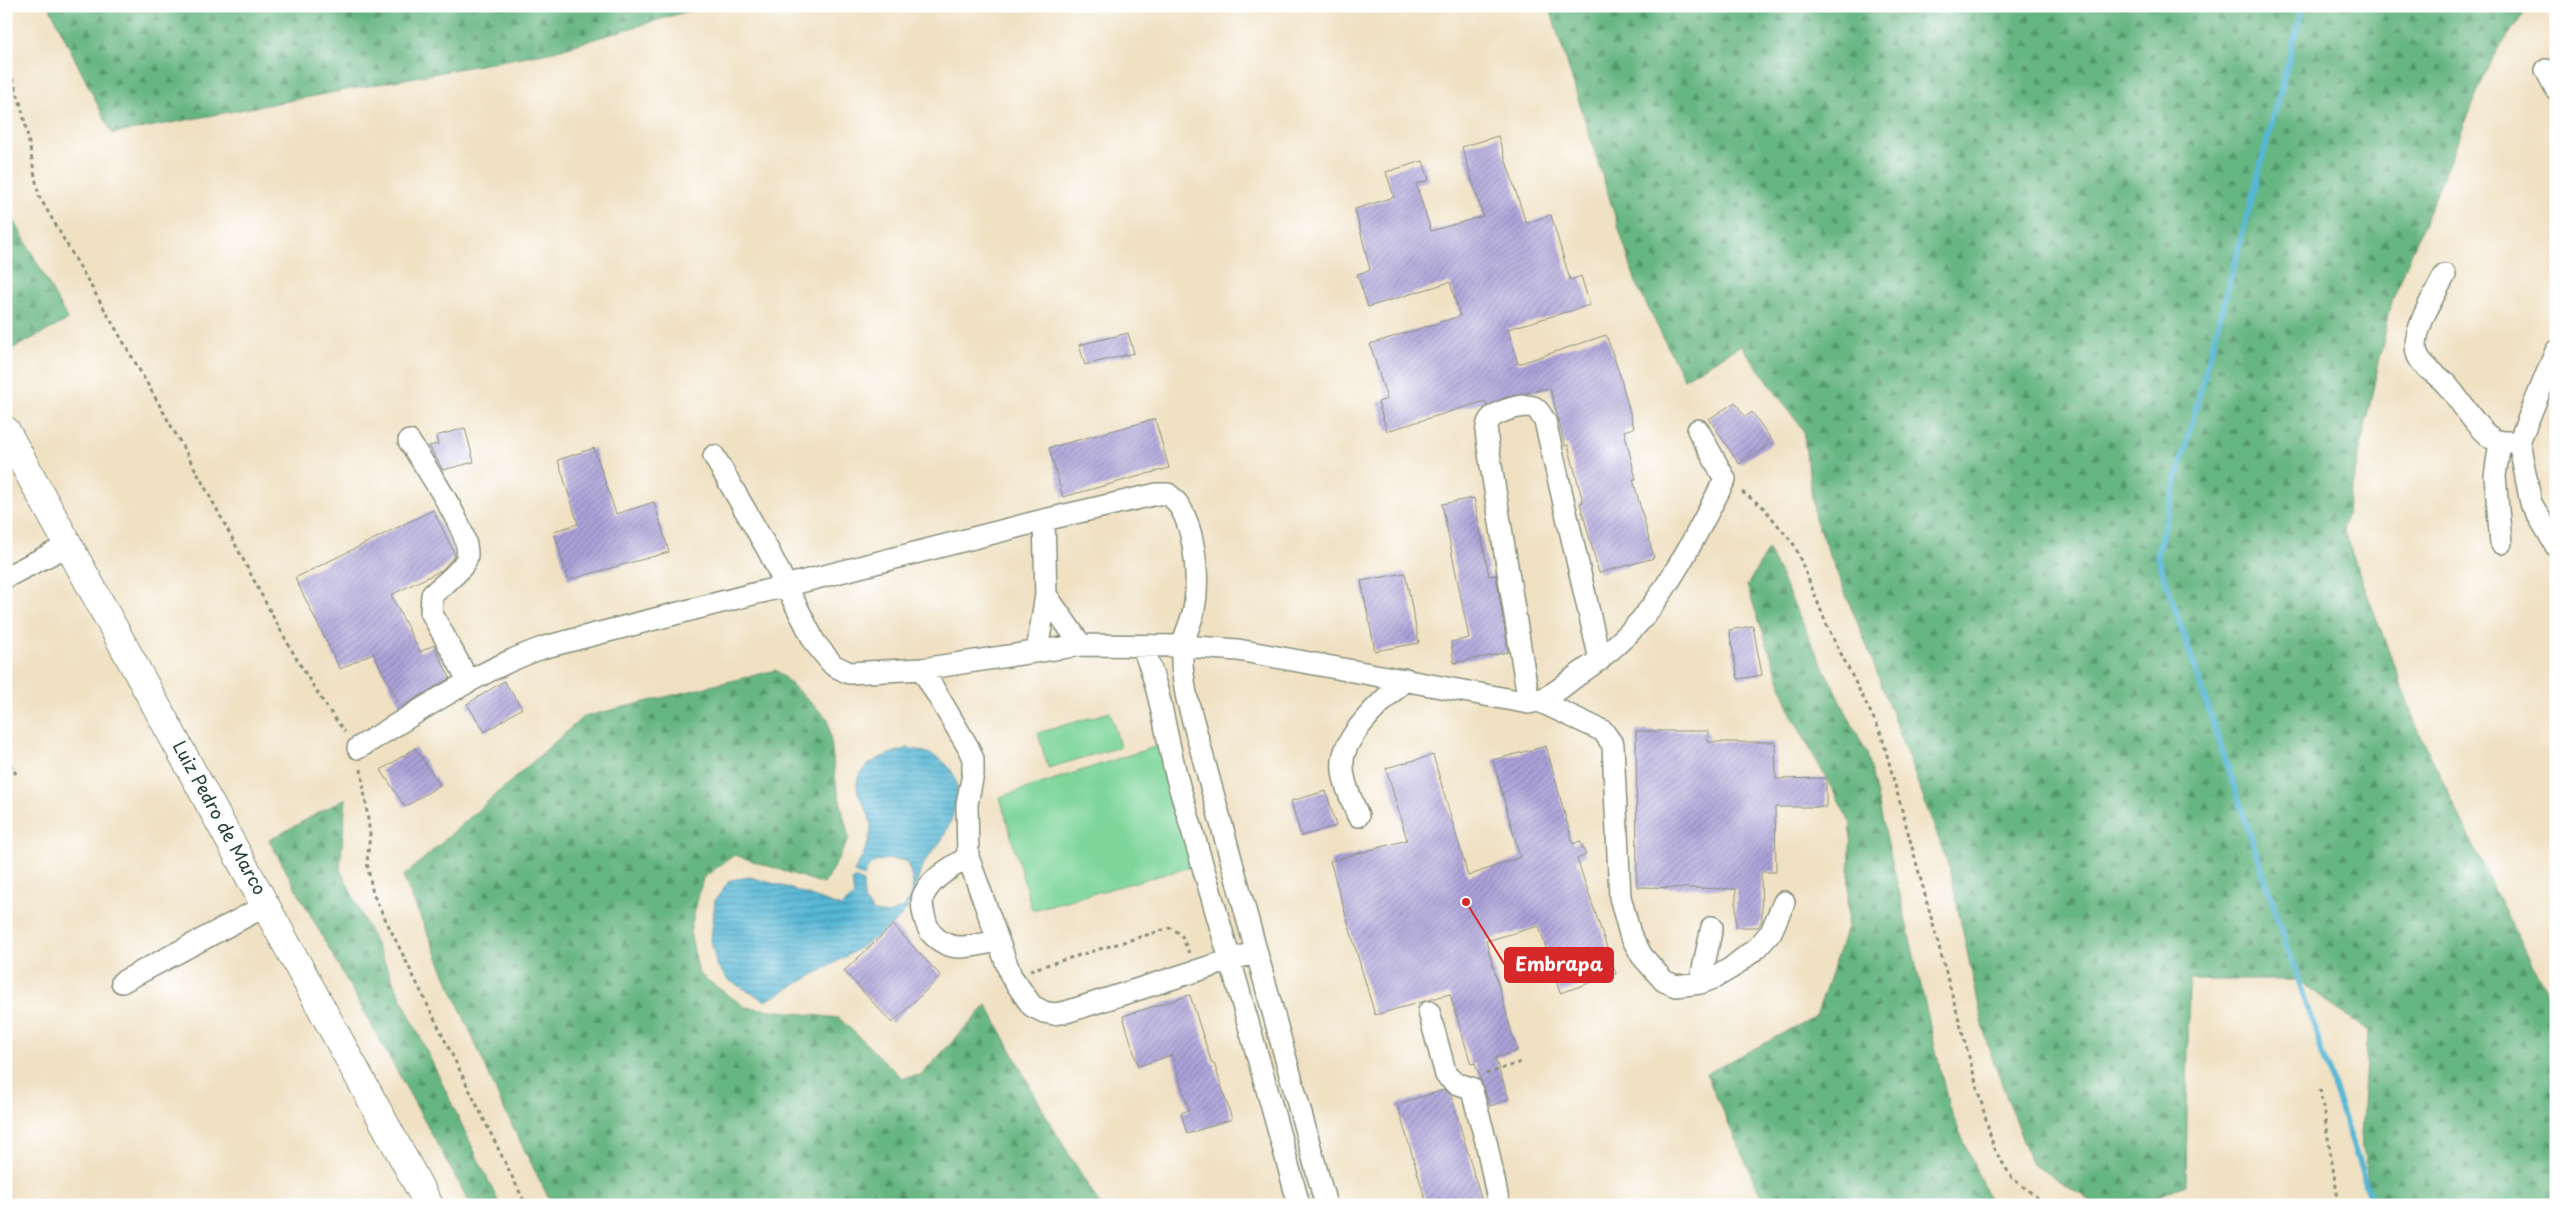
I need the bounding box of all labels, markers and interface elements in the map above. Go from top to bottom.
street label: Luiz Pedro de Marco [167,735,274,899]
callout: Embrapa [1505,948,1613,982]
text: Embrapa [1515,949,1603,977]

